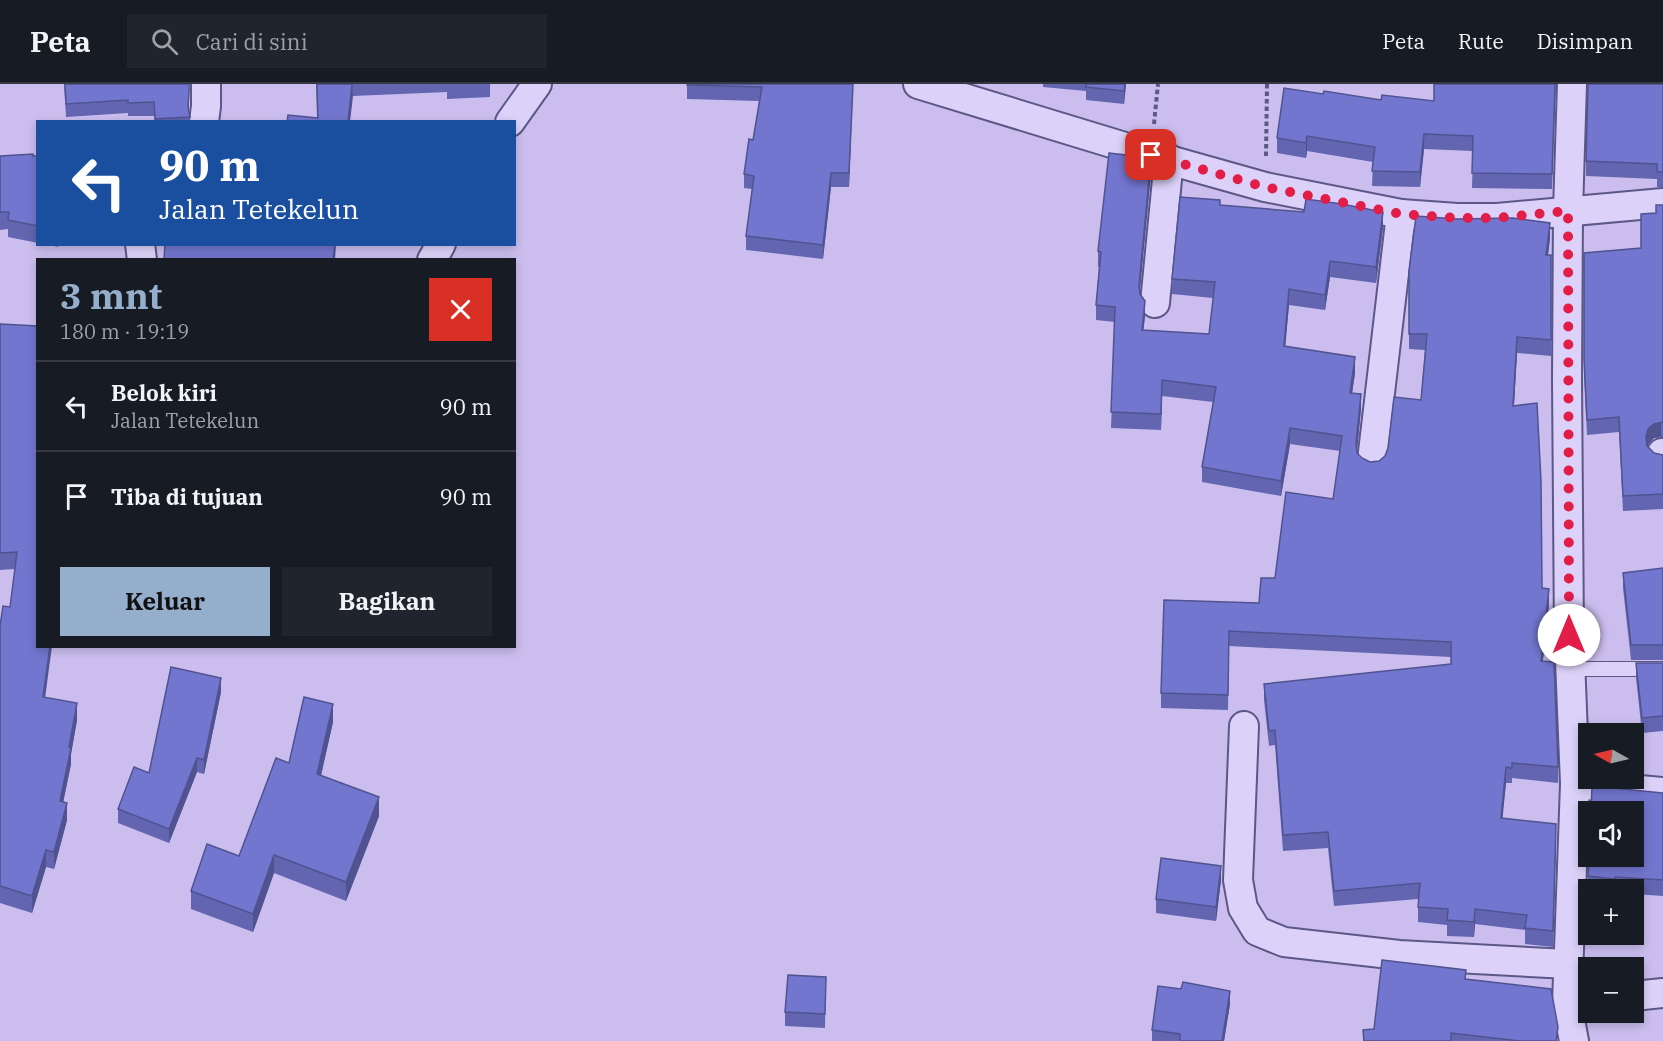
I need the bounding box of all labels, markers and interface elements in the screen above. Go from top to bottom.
search box [127,14,547,68]
text: Peta [30,23,91,60]
icon: search [148,25,181,58]
text: Cari di sini [196,27,308,56]
text: Peta [1382,27,1425,55]
text: Rute [1458,27,1504,55]
text: Disimpan [1537,27,1633,55]
pin [1125,129,1176,180]
text: 90 m [159,138,260,193]
icon: arrive [1134,138,1167,171]
icon: left [60,144,138,222]
text: Jalan Tetekelun [159,191,359,226]
text: 3 mnt [60,272,162,319]
button: close [429,278,492,341]
text: 180 m · 19:19 [60,318,189,345]
text: Belok kiri [111,378,217,407]
icon: left [60,390,93,423]
text: 90 m [440,392,492,421]
text: Jalan Tetekelun [111,407,259,434]
icon: arrive [60,480,93,513]
text: Tiba di tujuan [111,482,263,511]
text: 90 m [440,482,492,511]
button: Keluar [60,567,270,636]
button: Bagikan [282,567,492,636]
position arrow [1537,603,1601,667]
north arrow [1578,723,1644,789]
map controls [1578,723,1644,1023]
button: sound [1578,801,1644,867]
button: + [1578,879,1644,945]
button: − [1578,957,1644,1023]

